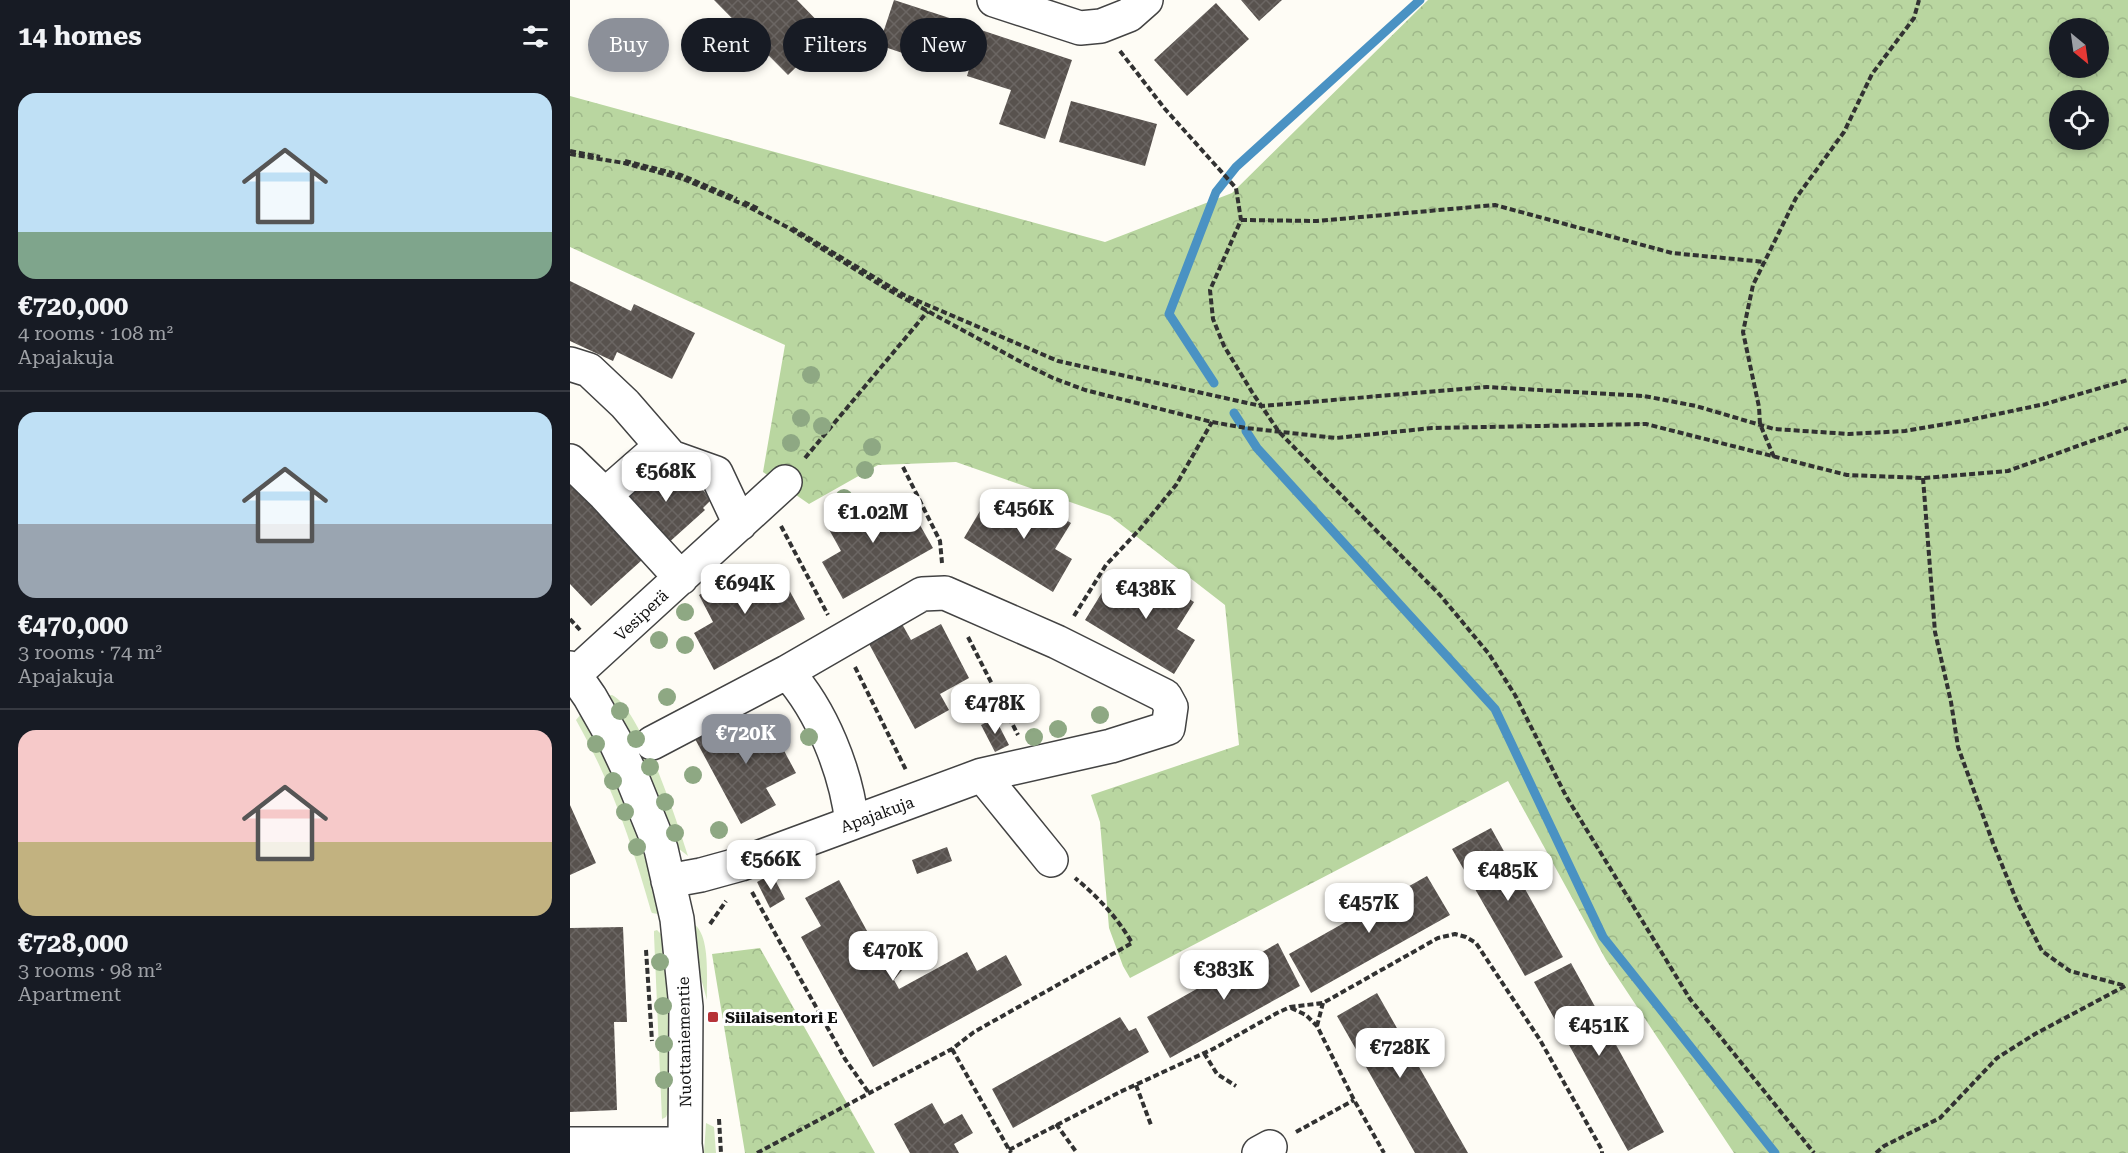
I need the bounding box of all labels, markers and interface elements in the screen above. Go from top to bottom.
chip: Buy [588,18,669,72]
chip: Rent [681,18,771,72]
chip: Filters [783,18,888,72]
chip: New [900,18,987,72]
north arrow [2049,18,2109,78]
map controls [2049,18,2109,150]
icon: filters [519,20,552,53]
text: 14 homes [18,21,142,51]
button: locate [2049,90,2109,150]
icon: home [231,132,339,240]
text: €720,000 [18,291,128,321]
text: 4 rooms · 108 m² [18,321,173,345]
text: Apajakuja [18,345,114,369]
icon: home [231,451,339,559]
pin: €568K [624,452,708,503]
text: €568K [636,459,696,483]
pin: €456K [982,489,1066,540]
pin: €1.02M [824,493,922,544]
text: €456K [994,496,1054,520]
text: €1.02M [838,500,908,524]
pin: €694K [703,564,787,615]
pin: €438K [1104,569,1188,620]
text: €694K [715,571,775,595]
text: €438K [1116,576,1176,600]
street label: Vesiperä [611,586,672,645]
text: €470,000 [18,610,128,640]
text: 3 rooms · 74 m² [18,640,162,664]
text: Apajakuja [18,664,114,688]
pin: €478K [953,684,1037,735]
text: €478K [965,691,1025,715]
pin: €720K [704,714,788,765]
text: €720K [716,721,776,745]
icon: home [231,769,339,877]
street label: Apajakuja [838,792,917,837]
pin: €566K [729,840,813,891]
text: €566K [741,847,801,871]
pin: €485K [1466,851,1550,902]
text: €485K [1478,858,1538,882]
pin: €457K [1327,883,1411,934]
text: €457K [1339,890,1399,914]
text: €728,000 [18,928,128,958]
pin: €470K [851,931,935,982]
text: €470K [863,938,923,962]
pin: €383K [1182,950,1266,1001]
text: €383K [1194,957,1254,981]
text: 3 rooms · 98 m² [18,958,162,982]
street label: Nuottaniementie [674,976,695,1108]
text: Apartment [18,982,121,1006]
pin: €451K [1557,1006,1641,1057]
place label: Siilaisentori E [725,1008,838,1027]
marker: Siilaisentori E [706,1010,720,1024]
text: €451K [1569,1013,1629,1037]
pin: €728K [1358,1028,1442,1079]
text: €728K [1370,1035,1430,1059]

